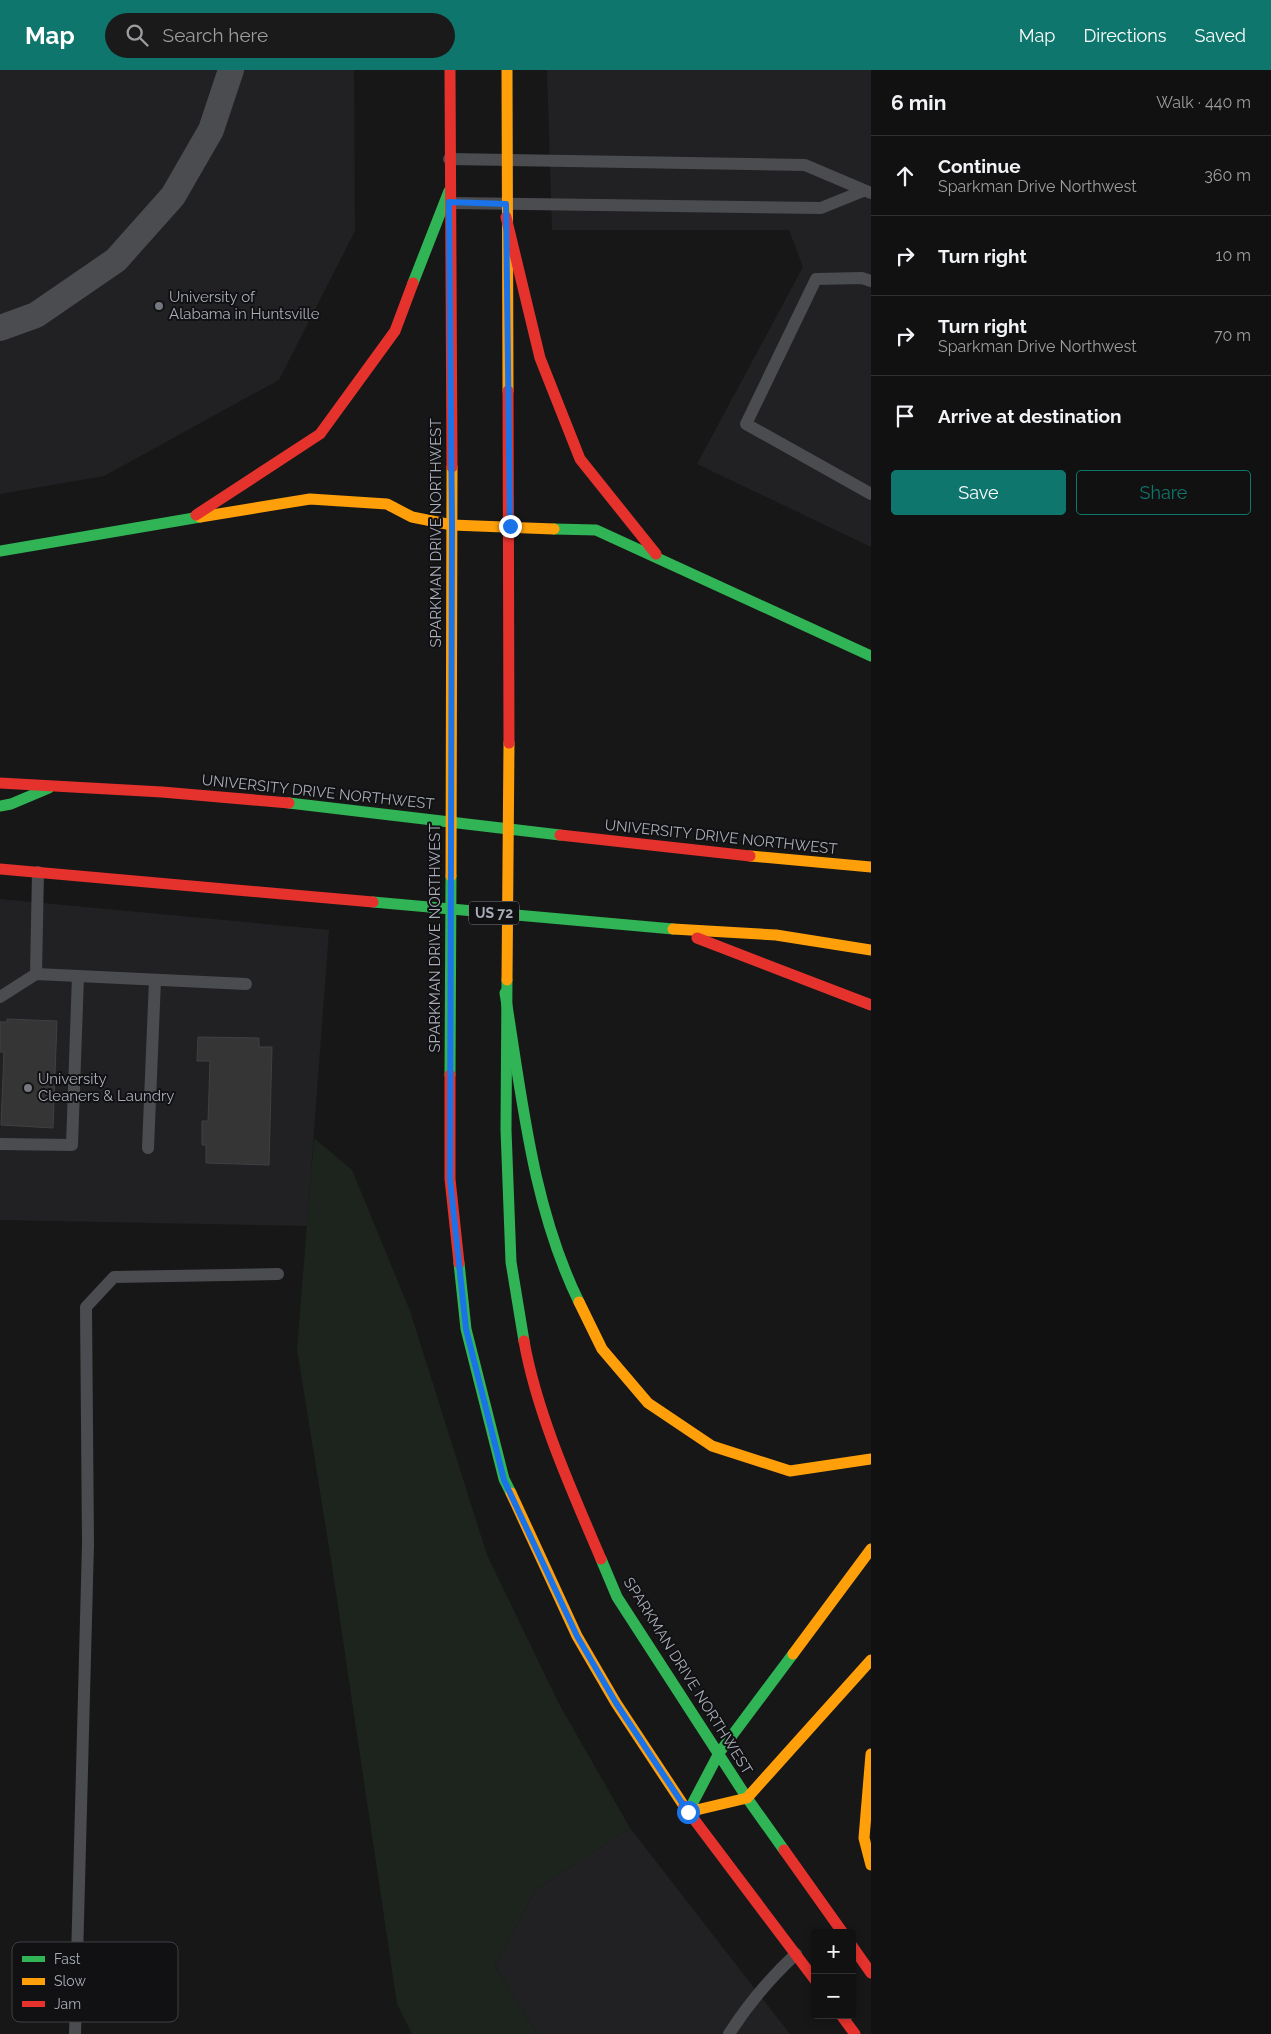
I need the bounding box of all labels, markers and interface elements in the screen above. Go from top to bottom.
search box [105,13,455,58]
text: Map [25,21,75,50]
icon: search [123,21,151,49]
text: Search here [163,24,268,46]
text: Map [1019,25,1055,46]
text: Directions [1083,25,1167,46]
text: Saved [1195,25,1246,46]
text: 6 min [891,90,946,115]
text: Walk · 440 m [1156,93,1251,112]
text: Continue [938,155,1021,177]
icon: ahead [891,162,919,190]
text: 360 m [1204,166,1251,185]
text: Sparkman Drive Northwest [938,177,1137,196]
icon: right [891,242,919,270]
text: Turn right [938,245,1027,267]
text: 10 m [1216,246,1251,265]
place label: University of Alabama in Huntsville [169,288,320,323]
marker: University of Alabama in Huntsville [153,300,165,312]
text: Turn right [938,315,1027,337]
icon: right [891,322,919,350]
text: 70 m [1214,326,1251,345]
text: Sparkman Drive Northwest [938,337,1137,356]
icon: arrive [891,402,919,430]
text: Arrive at destination [938,405,1122,427]
street label: SPARKMAN DRIVE NORTHWEST [427,418,445,648]
button: Save [891,470,1066,515]
button: Share [1076,470,1251,515]
route end [499,515,522,538]
street label: UNIVERSITY DRIVE NORTHWEST [201,771,435,813]
street label: UNIVERSITY DRIVE NORTHWEST [604,816,838,858]
street label: SPARKMAN DRIVE NORTHWEST [426,823,444,1053]
road number: US 72 [469,901,519,924]
place label: University Cleaners & Laundry [38,1070,174,1105]
marker: University Cleaners & Laundry [22,1082,34,1094]
street label: SPARKMAN DRIVE NORTHWEST [620,1574,756,1778]
route start [677,1801,700,1824]
map controls [811,1929,856,2019]
button: + [811,1929,856,1974]
legend [12,1942,178,2022]
text: Fast [54,1951,81,1967]
text: Slow [54,1973,86,1989]
button: − [811,1974,856,2019]
text: Jam [54,1996,81,2012]

